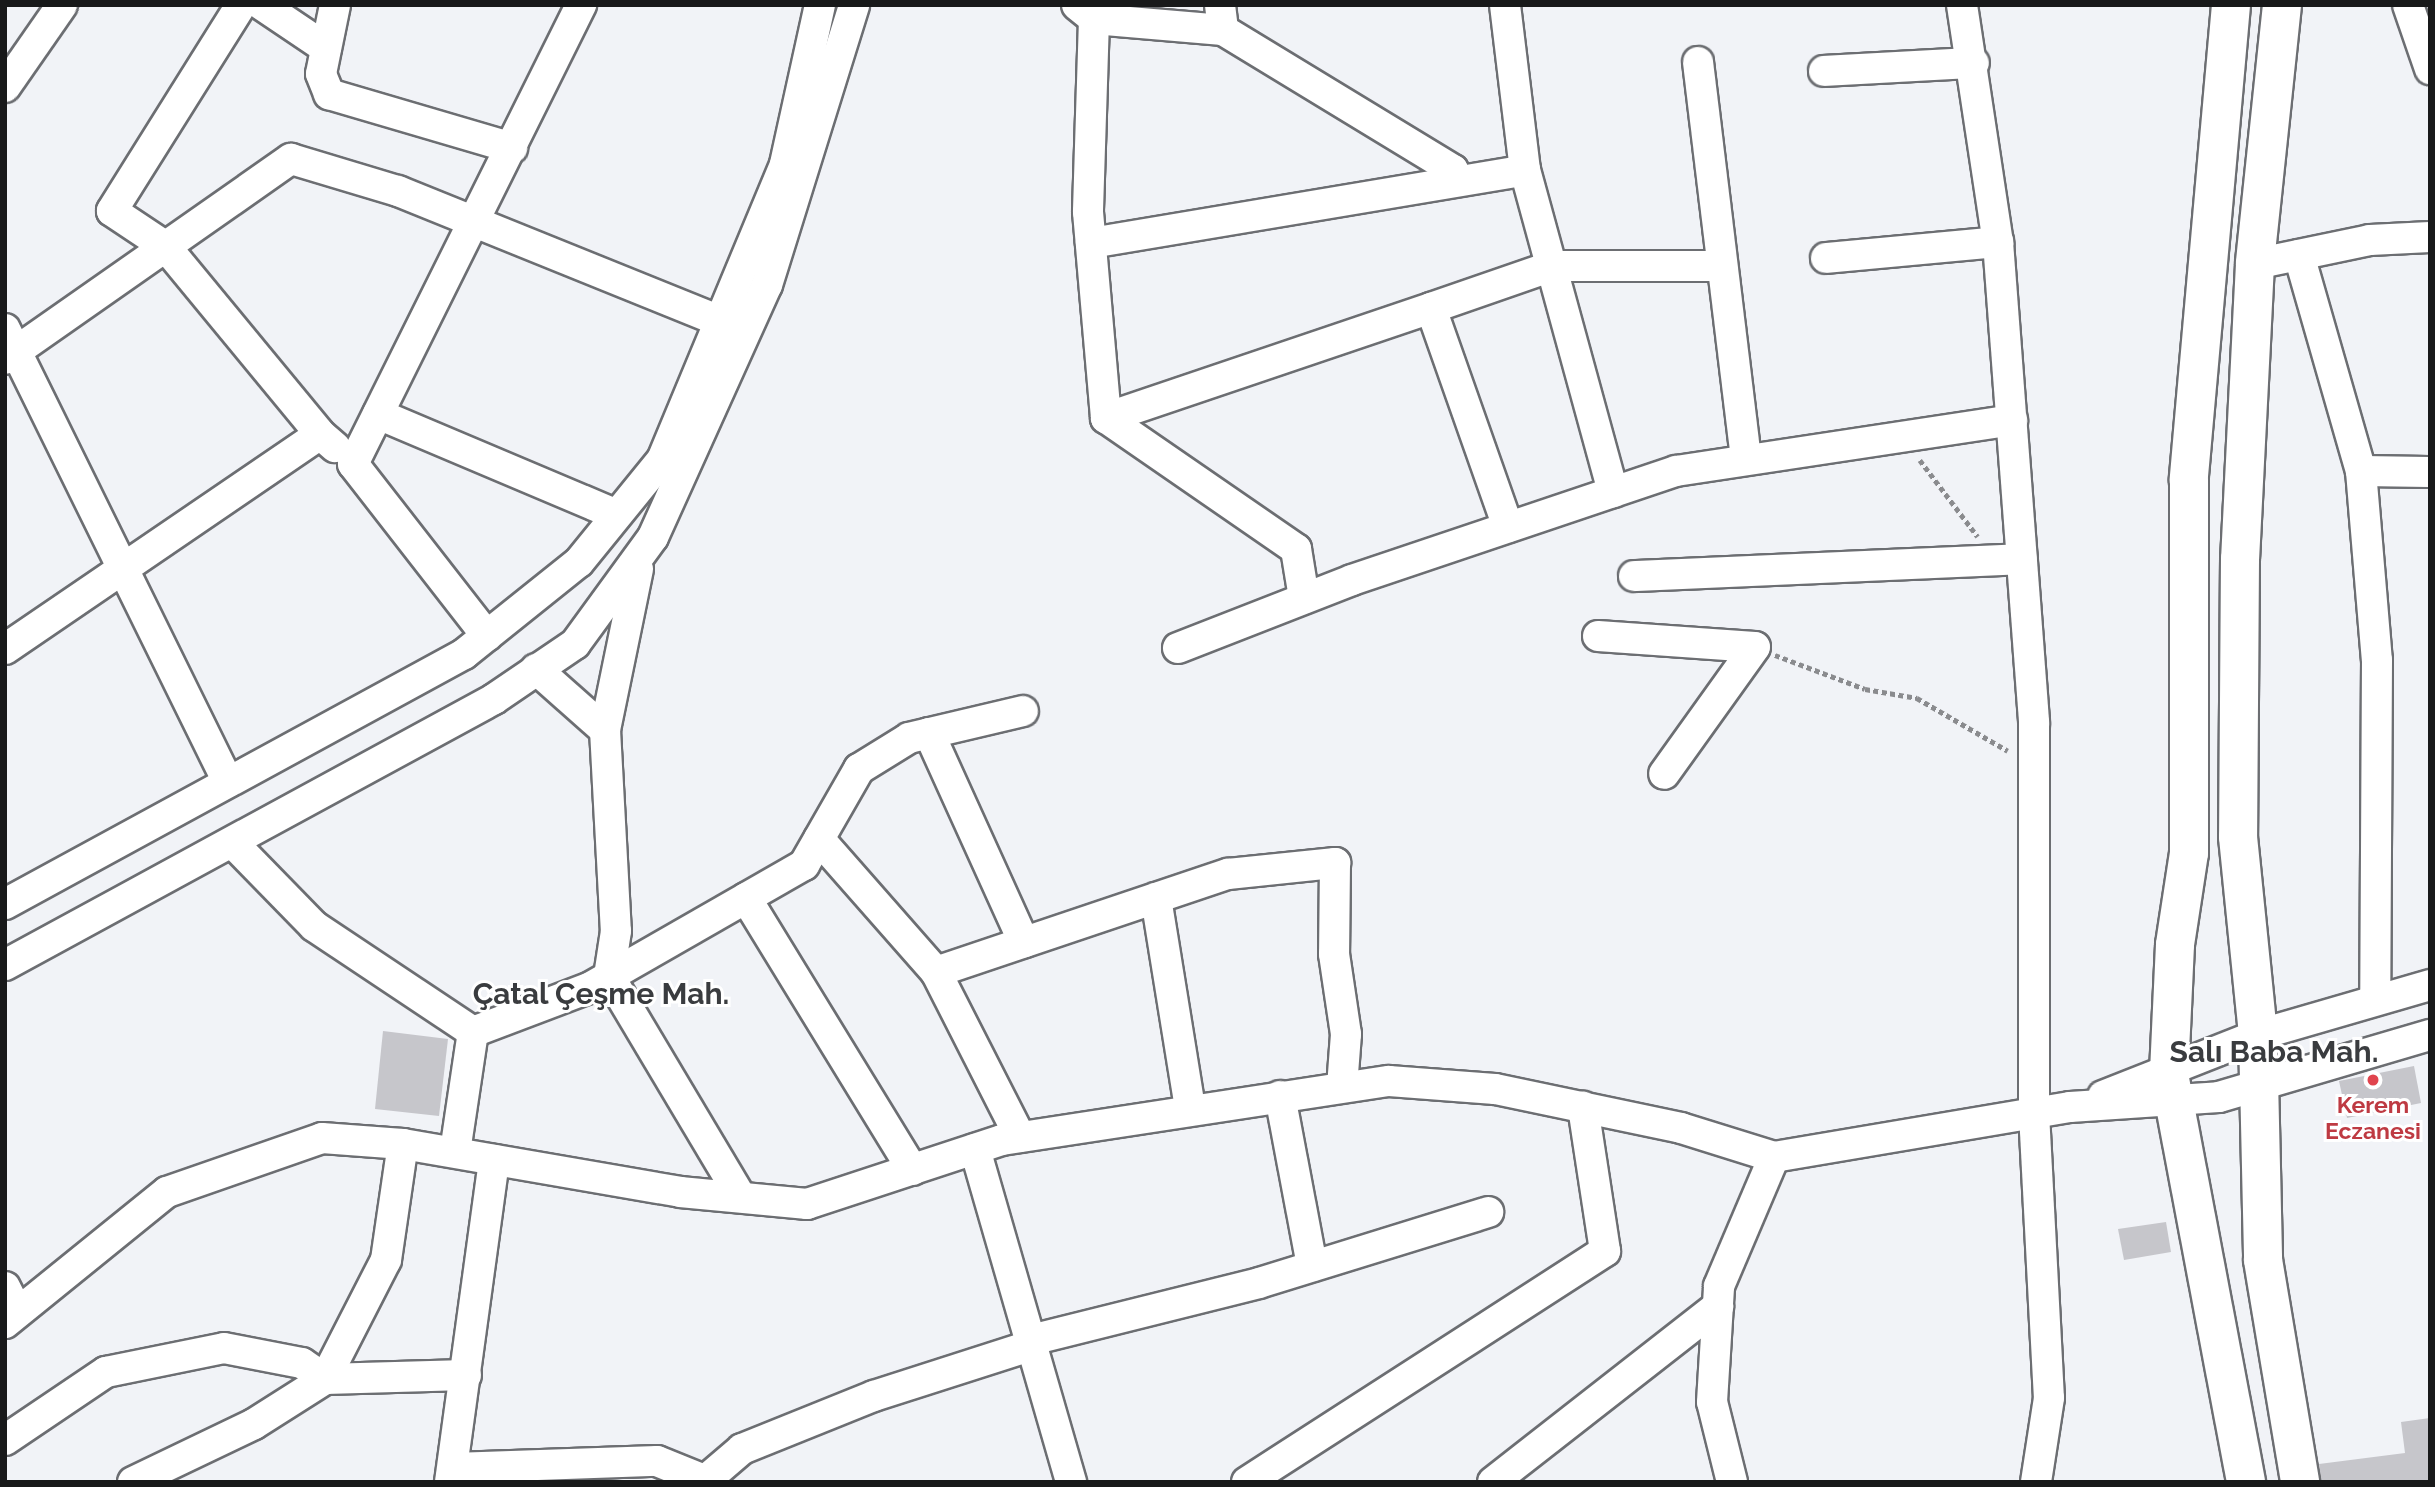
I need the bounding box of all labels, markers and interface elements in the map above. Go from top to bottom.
district label: Çatal Çeşme Mah. [472,976,730,1012]
district label: Salı Baba Mah. [2170,1034,2378,1070]
marker: Kerem Eczanesi [2365,1072,2381,1088]
place label: Kerem Eczanesi [2325,1091,2421,1145]

